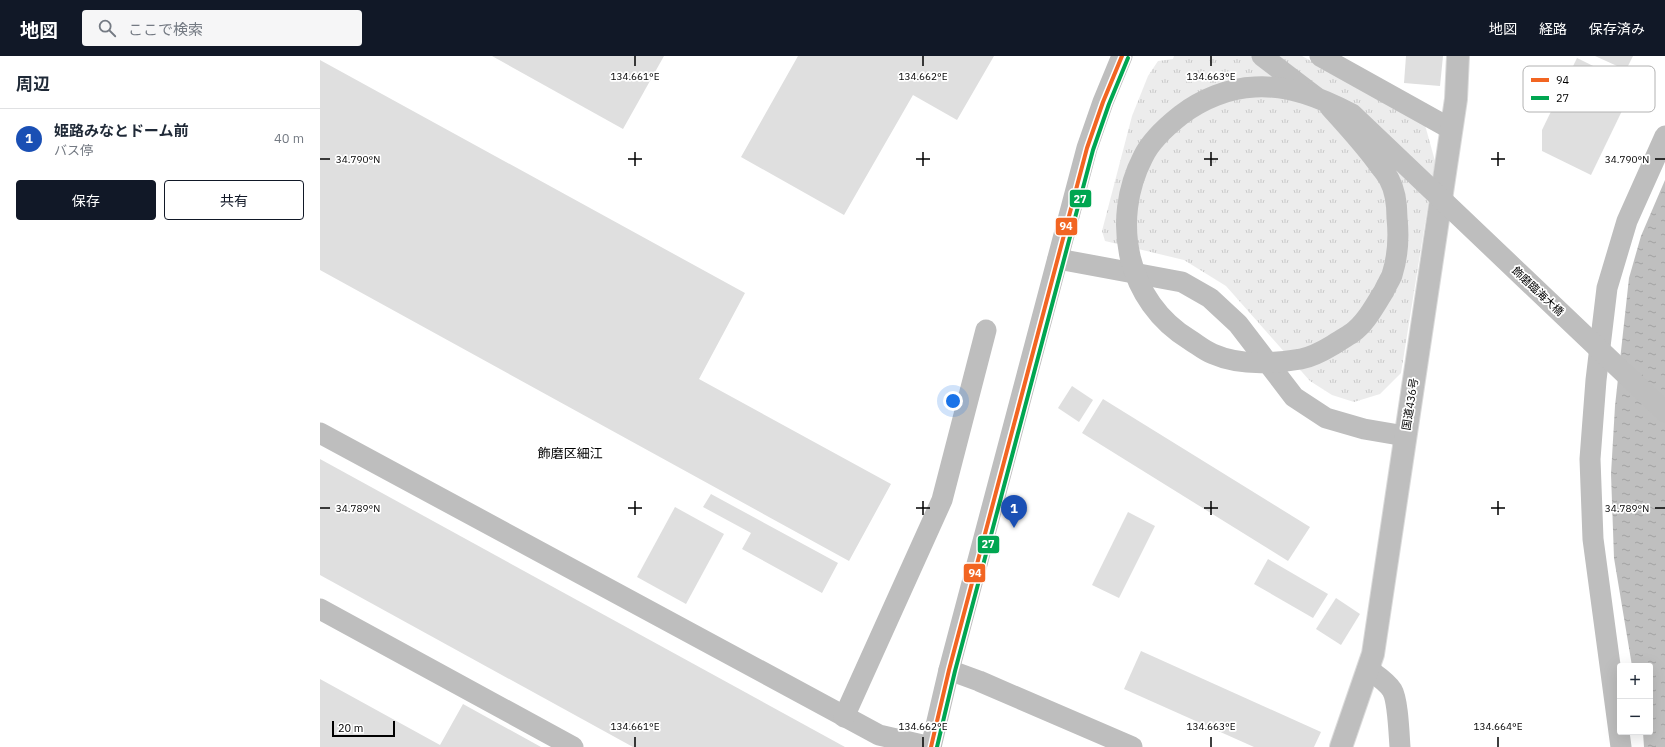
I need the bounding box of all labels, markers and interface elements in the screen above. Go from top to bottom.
search box [82,10,362,46]
icon: search [96,17,118,39]
text: 地図 [20,18,58,42]
text: ここで検索 [128,20,203,39]
text: 地図 [1489,20,1517,38]
text: 経路 [1539,20,1567,38]
text: 保存済み [1589,20,1645,38]
legend [1523,66,1655,112]
text: 134.661°E [610,70,660,83]
text: 134.662°E [898,70,948,83]
text: 134.663°E [1186,70,1236,83]
text: 周辺 [16,73,50,95]
text: 94 [1556,73,1570,87]
text: 27 [1556,91,1569,105]
text: 姫路みなとドーム前 [54,121,189,140]
text: 1 [25,130,33,147]
text: 40 m [274,130,304,147]
text: バス停 [54,142,93,159]
text: 34.790°N [336,153,380,166]
text: 34.790°N [1605,153,1649,166]
button: 保存 [16,180,156,220]
button: 共有 [164,180,304,220]
line badge: 27 [1069,189,1092,208]
text: 27 [1073,192,1087,206]
line badge: 94 [1055,217,1078,236]
text: 94 [1059,219,1073,233]
street label: 飾磨臨海大橋 [1509,263,1567,319]
street label: 国道436号 [1399,377,1421,431]
your location [943,391,963,411]
district label: 飾磨区細江 [537,445,603,462]
pin: 1 [1001,495,1027,528]
text: 34.789°N [336,502,380,515]
text: 34.789°N [1605,502,1649,515]
line badge: 27 [977,535,1000,554]
text: 27 [981,537,995,551]
line badge: 94 [963,563,986,583]
text: 94 [968,566,982,580]
map controls [1617,663,1653,735]
button: + [1617,663,1653,699]
button: − [1617,699,1653,735]
scale bar [332,719,395,738]
text: 134.661°E [610,720,660,733]
text: 134.662°E [898,720,948,733]
text: 134.663°E [1186,720,1236,733]
text: 134.664°E [1473,720,1523,733]
text: 20 m [338,721,363,735]

